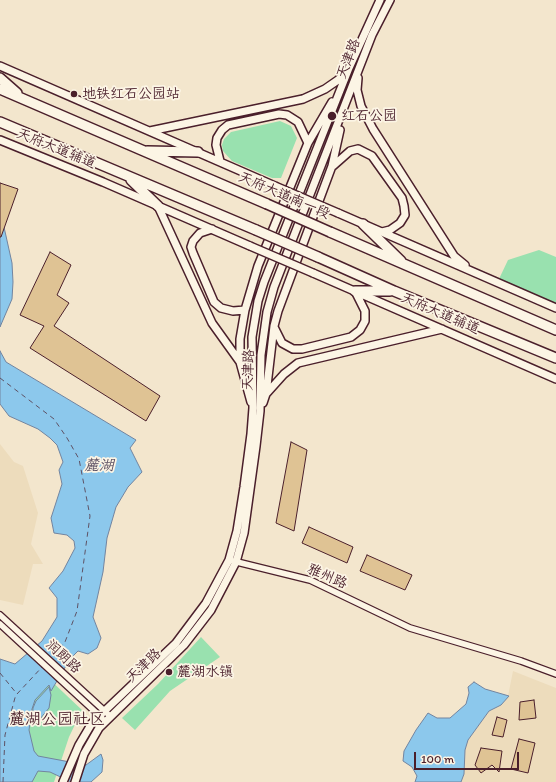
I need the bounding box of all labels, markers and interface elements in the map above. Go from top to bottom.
street label: 天津路 [334,36,364,82]
place label: 地铁红石公园站 [82,86,180,102]
marker: 地铁红石公园站 [69,89,79,99]
place label: 红石公园 [341,108,397,124]
marker: 红石公园 [326,110,338,122]
street label: 天府大道辅道 [14,125,98,173]
street label: 天府大道南一段 [236,169,332,223]
street label: 天府大道辅道 [398,290,482,338]
street label: 天津路 [240,349,258,391]
water label: 麓湖 [84,457,114,475]
street label: 雅州路 [304,561,350,593]
street label: 润朗路 [42,637,84,677]
street label: 天津路 [123,645,165,687]
place label: 麓湖水镇 [177,664,233,680]
marker: 麓湖水镇 [164,667,174,677]
district label: 麓湖公园社区 [9,710,105,730]
scale bar [416,744,521,770]
text: 100 m [421,752,454,766]

